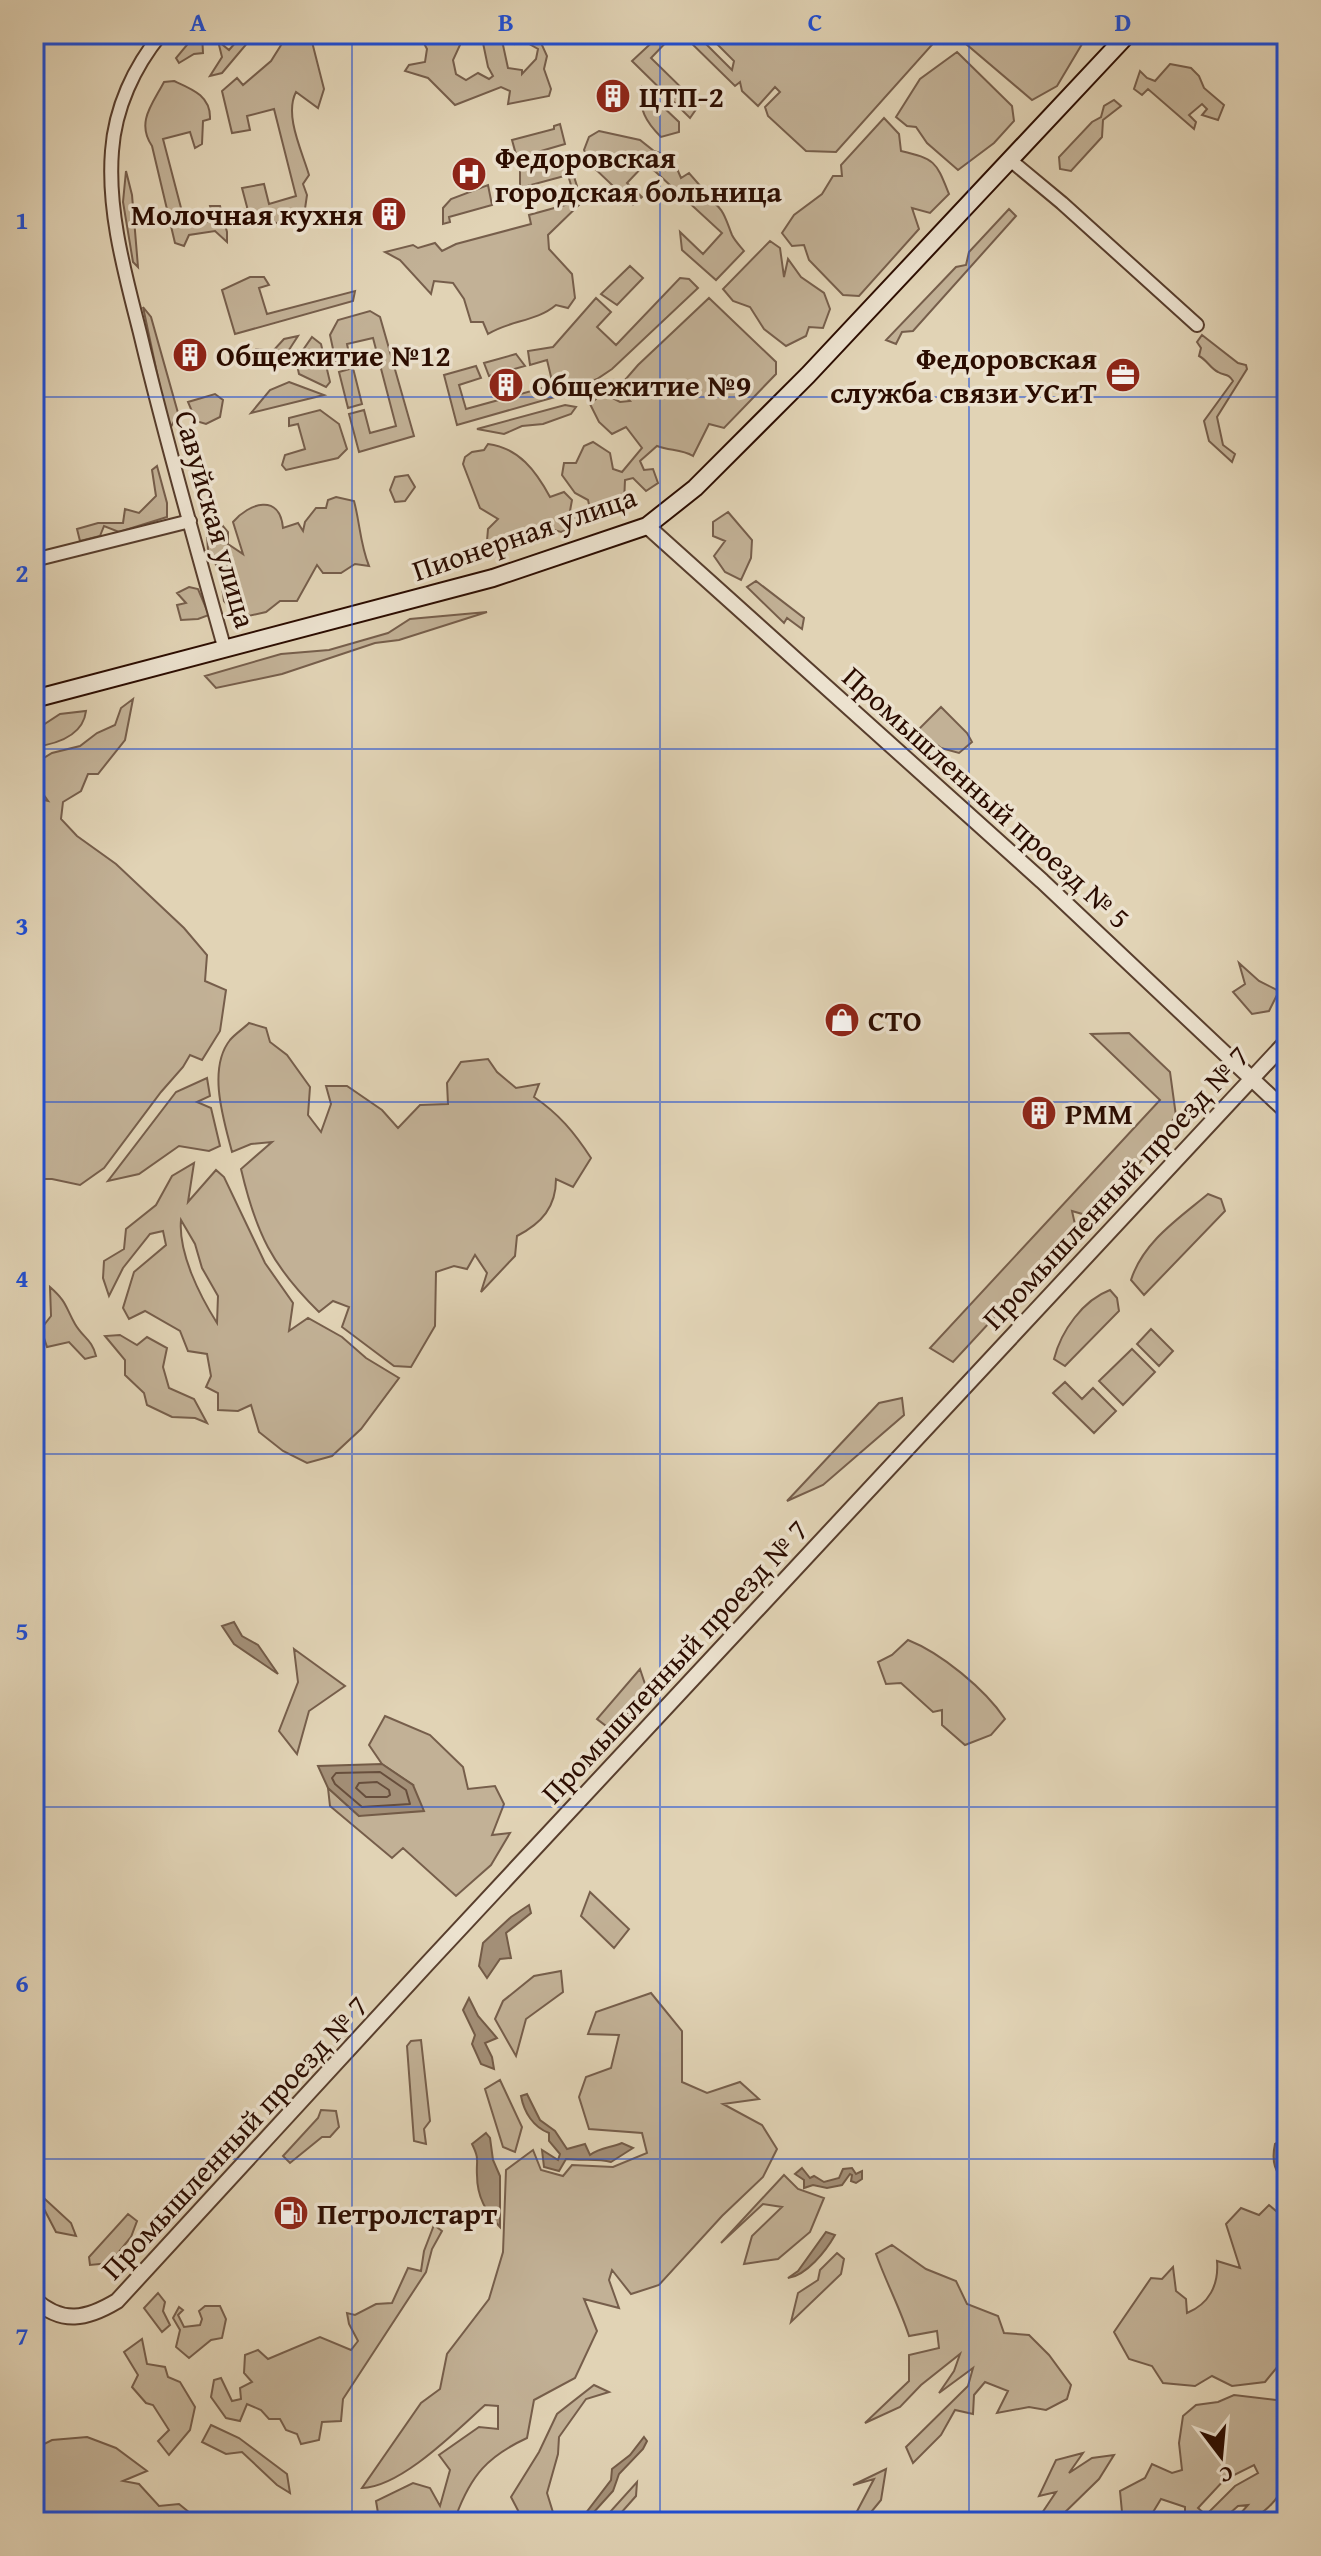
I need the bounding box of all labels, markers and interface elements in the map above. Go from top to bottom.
text: A [190,2,207,41]
text: B [498,2,514,41]
text: C [808,2,822,41]
text: D [1115,2,1131,41]
place label: ЦТП-2 [639,74,724,118]
building icon: ЦТП-2 [594,77,632,115]
place label: Федоровская городская больница [495,135,782,213]
hospital icon: Федоровская городская больница [450,155,488,193]
place label: Молочная кухня [131,192,363,236]
building icon: Молочная кухня [370,195,408,233]
text: 1 [15,200,29,239]
place label: Общежитие №12 [216,333,451,377]
building icon: Общежитие №12 [171,336,209,374]
place label: Федоровская служба связи УСиТ [830,336,1097,414]
office icon: Федоровская служба связи УСиТ [1104,356,1142,394]
place label: Общежитие №9 [532,363,751,407]
building icon: Общежитие №9 [487,366,525,404]
street label: Савуйская улица [164,405,268,634]
street label: Пионерная улица [406,474,643,592]
text: 2 [15,553,29,592]
street label: Промышленный проезд № 5 [833,655,1141,939]
text: 3 [15,906,29,945]
place label: СТО [868,998,922,1042]
shop icon: СТО [823,1001,861,1039]
street label: Промышленный проезд № 7 [971,1035,1259,1339]
place label: РММ [1065,1091,1133,1135]
building icon: РММ [1020,1094,1058,1132]
text: 4 [15,1258,29,1297]
street label: Промышленный проезд № 7 [530,1509,818,1813]
text: 5 [15,1611,29,1650]
text: 6 [15,1963,29,2002]
street label: Промышленный проезд № 7 [90,1985,378,2289]
place label: Петролстарт [317,2191,498,2235]
fuel station icon: Петролстарт [272,2194,310,2232]
text: 7 [15,2316,29,2355]
north arrow [1181,2416,1261,2496]
text: С [1216,2458,1237,2492]

